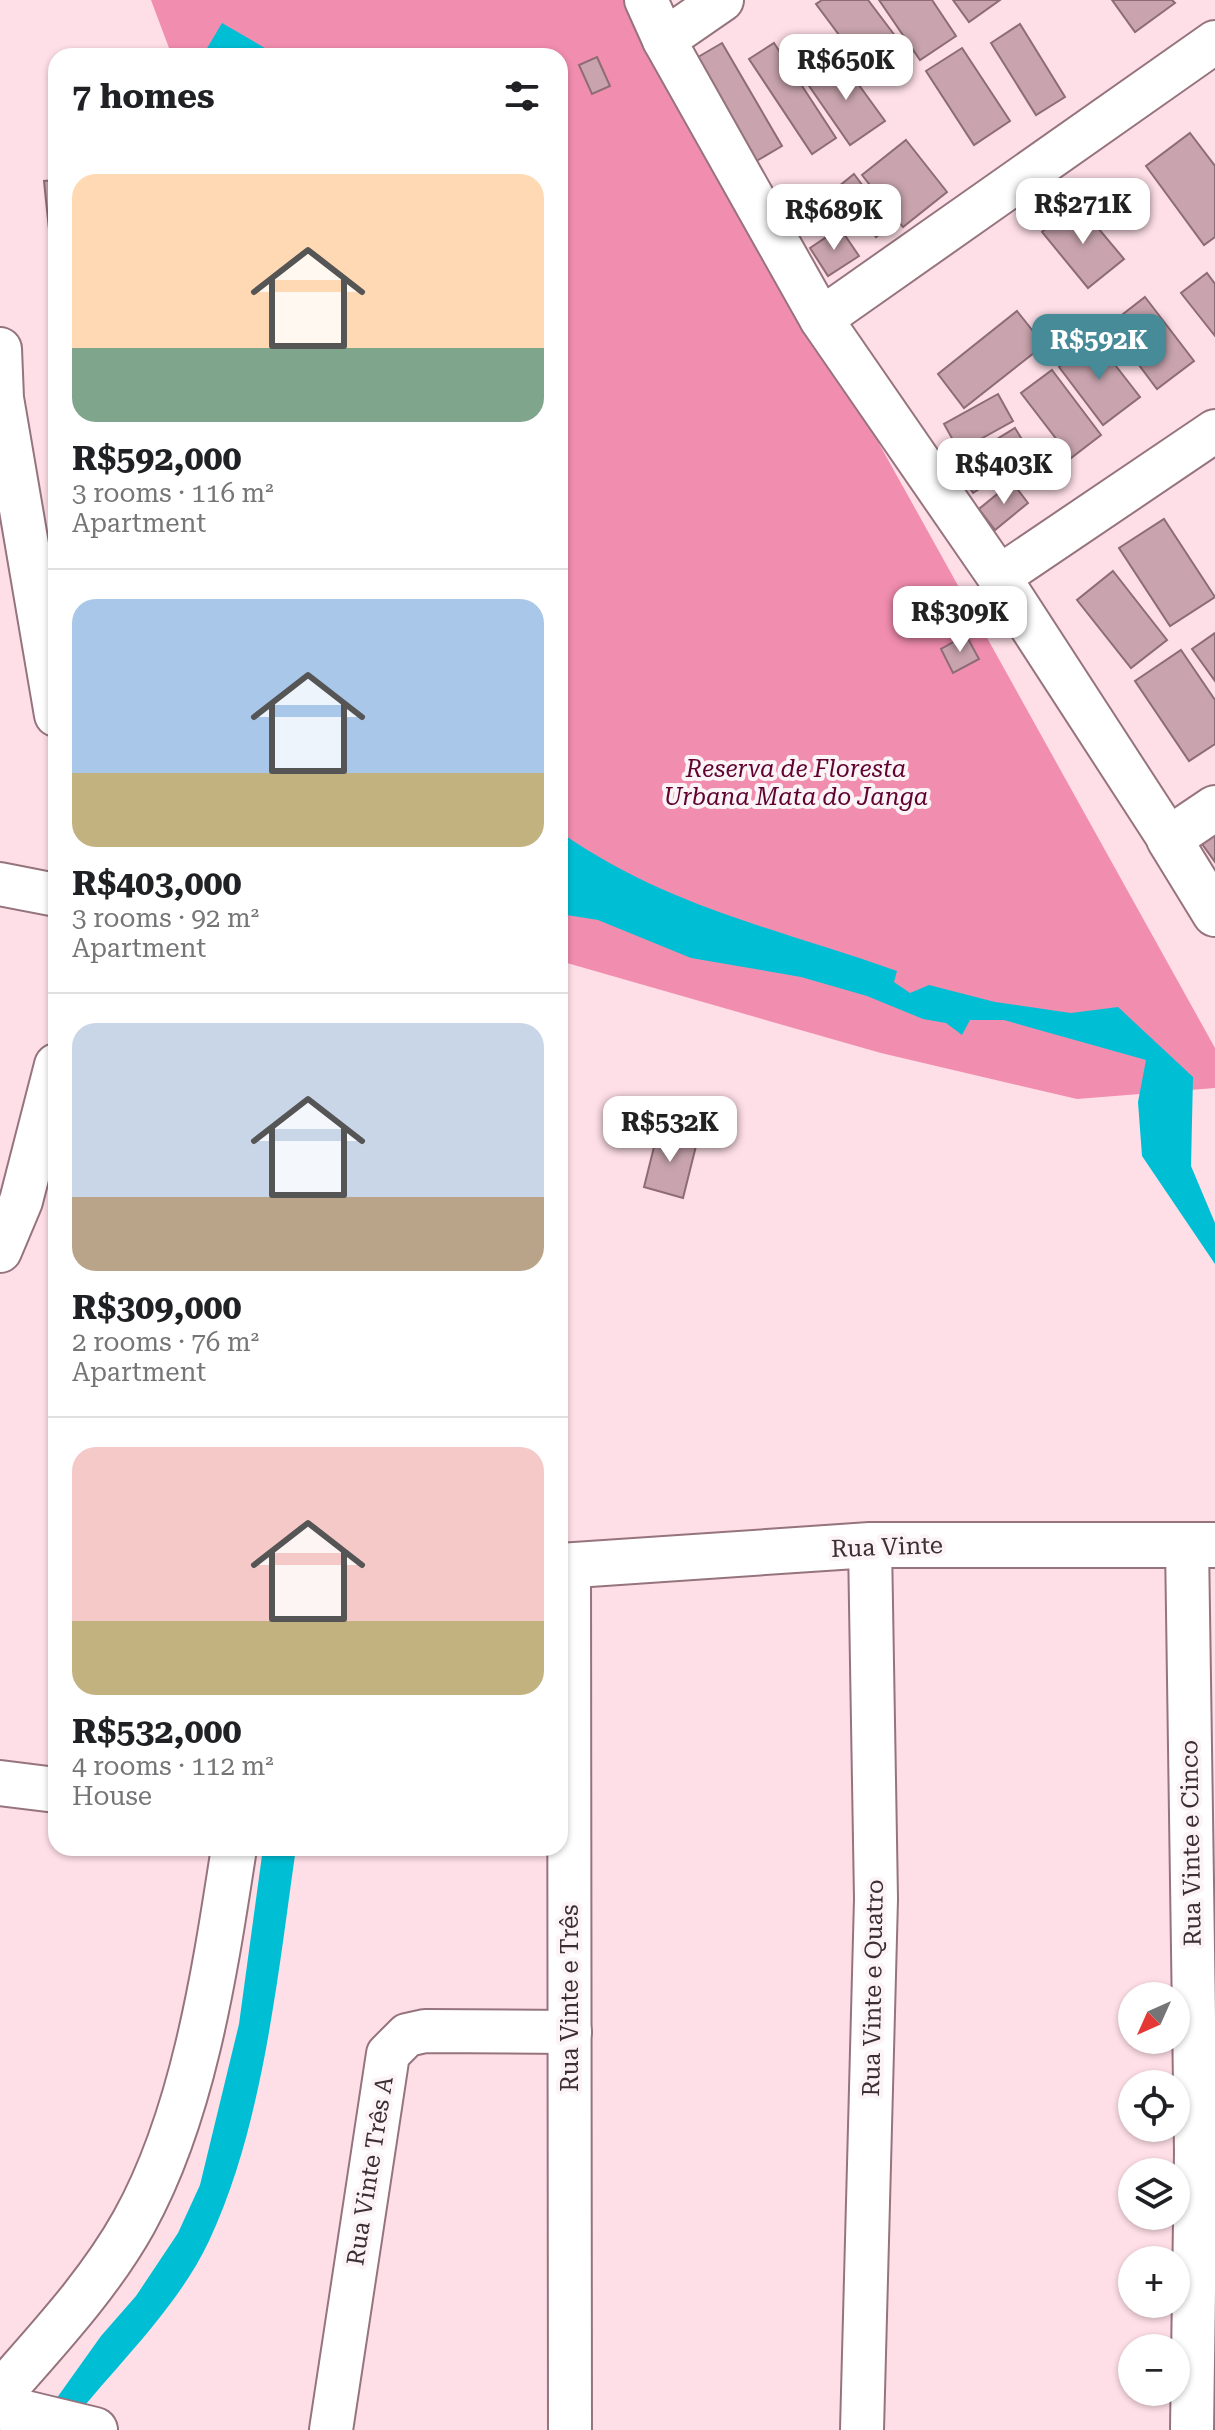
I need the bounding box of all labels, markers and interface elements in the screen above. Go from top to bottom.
pin: R$650K [781,34,911,102]
text: R$650K [797,45,895,75]
icon: filters [500,74,544,118]
text: 7 homes [72,76,215,116]
pin: R$271K [1018,178,1148,246]
pin: R$689K [769,184,899,252]
text: R$271K [1034,189,1132,219]
text: R$689K [785,195,883,225]
icon: home [236,226,380,370]
pin: R$592K [1034,314,1164,382]
text: R$592K [1050,325,1148,355]
text: R$592,000 [72,438,242,478]
pin: R$403K [939,438,1069,506]
text: R$403K [955,449,1053,479]
text: 3 rooms · 116 m² [72,478,274,508]
text: Apartment [72,508,206,538]
pin: R$309K [895,586,1025,654]
text: R$309K [911,597,1009,627]
icon: home [236,651,380,795]
park label: Reserva de Floresta Urbana Mata do Janga [664,755,928,811]
text: R$403,000 [72,863,242,903]
text: 3 rooms · 92 m² [72,903,259,933]
text: Apartment [72,933,206,963]
icon: home [236,1075,380,1219]
pin: R$532K [605,1096,735,1164]
text: R$532K [621,1107,719,1137]
text: R$309,000 [72,1287,242,1327]
text: 2 rooms · 76 m² [72,1327,259,1357]
text: Apartment [72,1357,206,1387]
icon: home [236,1499,380,1643]
street label: Rua Vinte [831,1531,943,1563]
text: R$532,000 [72,1711,242,1751]
street label: Rua Vinte e Cinco [1175,1740,1207,1946]
text: 4 rooms · 112 m² [72,1751,274,1781]
text: House [72,1781,152,1811]
street label: Rua Vinte e Quatro [857,1879,889,2097]
street label: Rua Vinte e Três [556,1904,584,2092]
north arrow [1118,1982,1190,2054]
map controls [1118,1982,1190,2406]
button: locate [1118,2070,1190,2142]
street label: Rua Vinte Três A [341,2074,399,2268]
button: layers [1118,2158,1190,2230]
button: + [1118,2246,1190,2318]
button: − [1118,2334,1190,2406]

